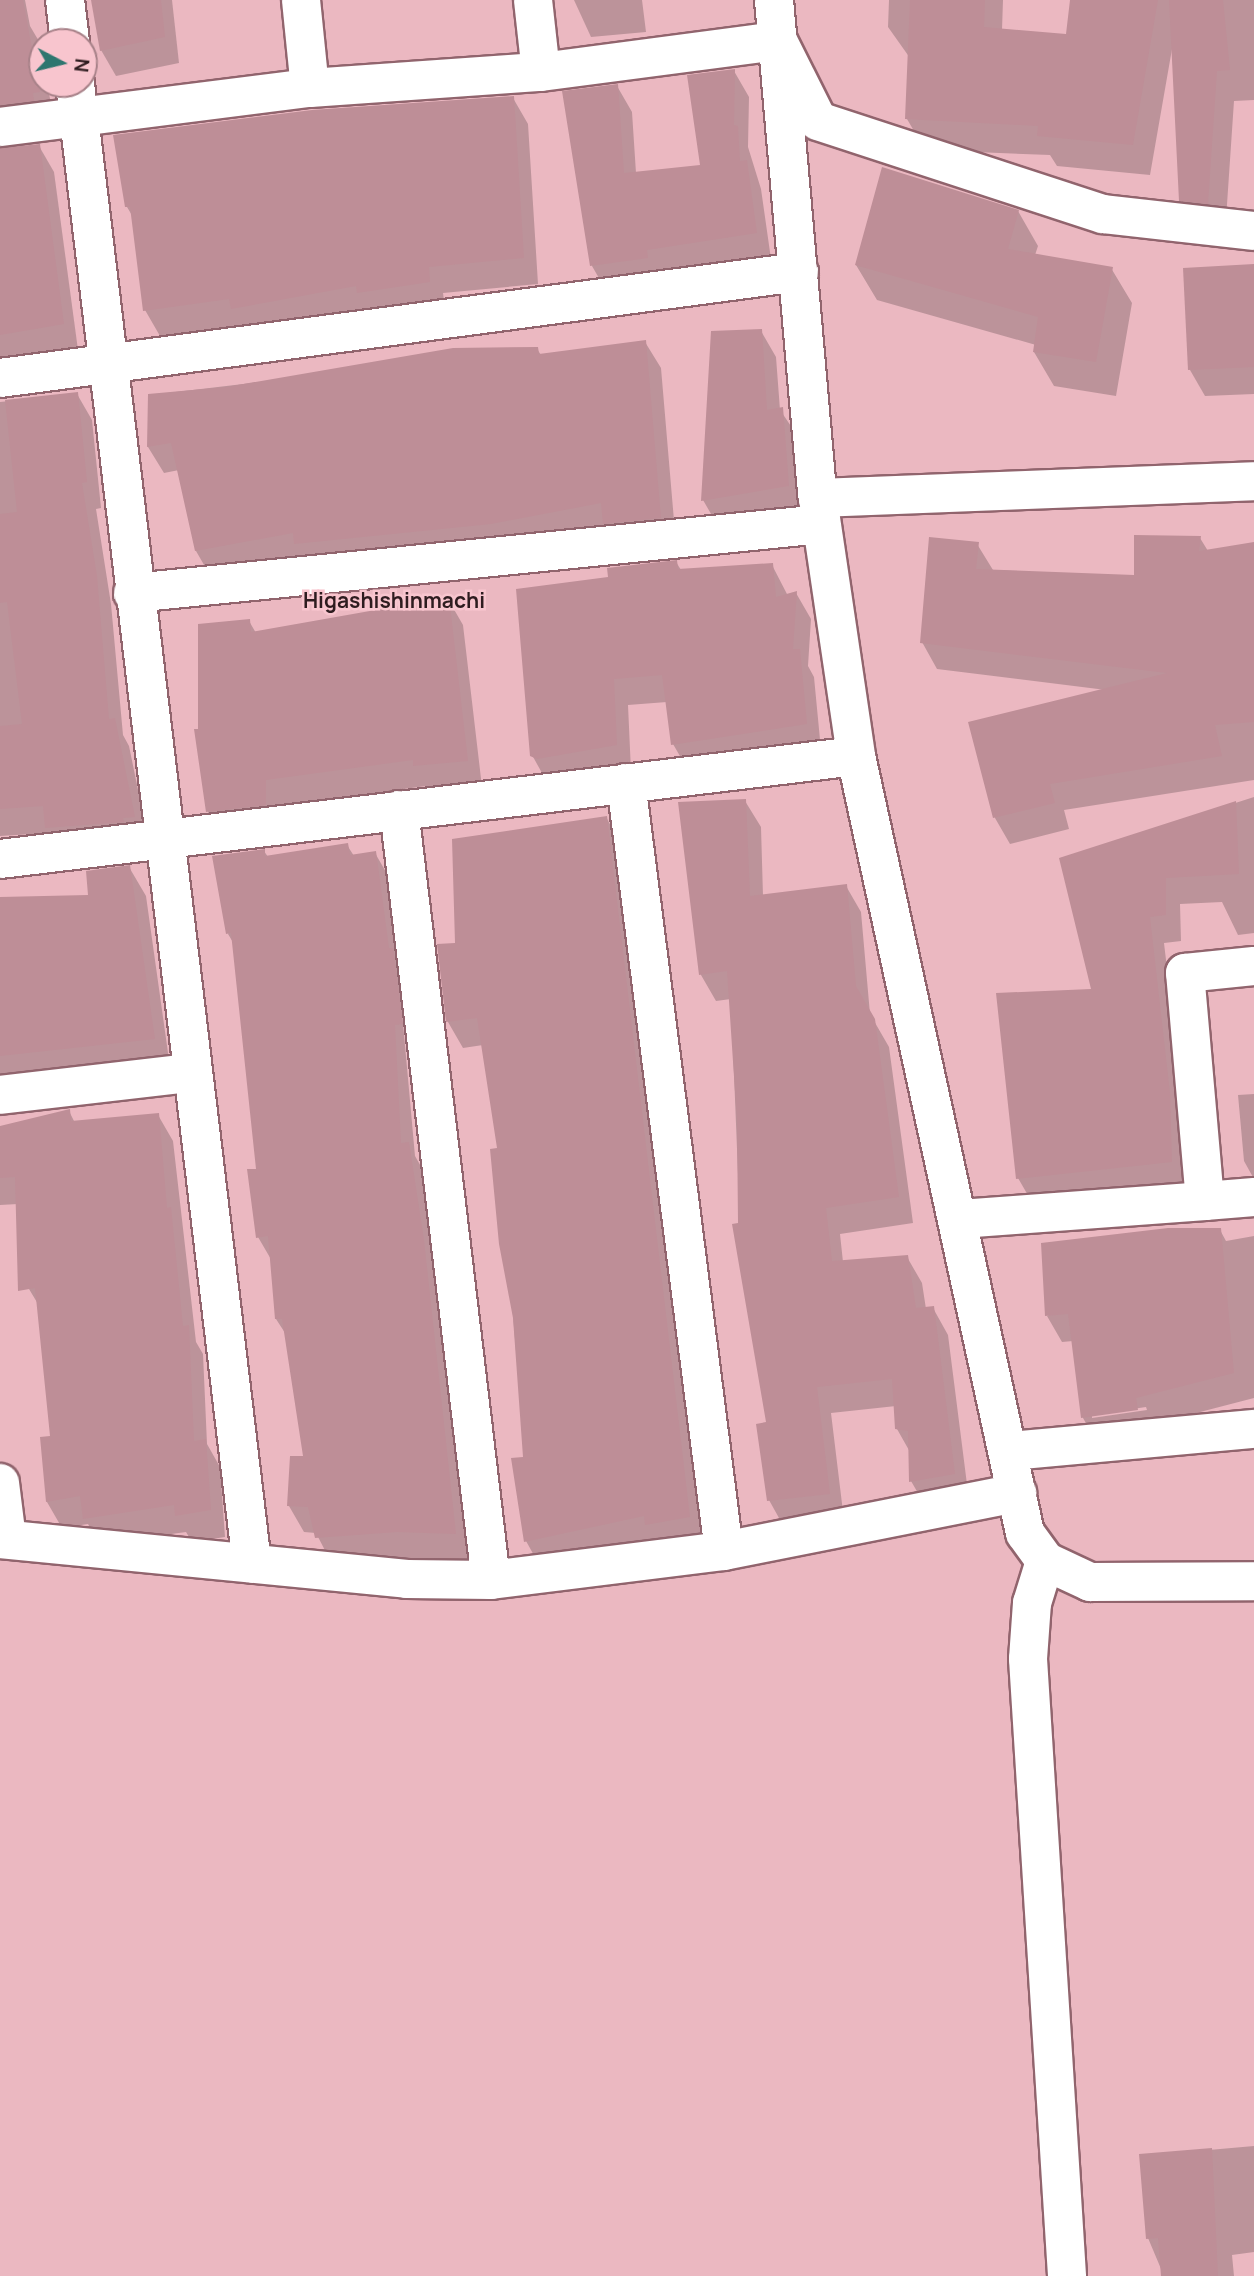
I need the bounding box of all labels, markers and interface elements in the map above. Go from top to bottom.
north arrow [28,28,98,98]
text: N [68,57,96,74]
district label: Higashishinmachi [303,587,485,613]

